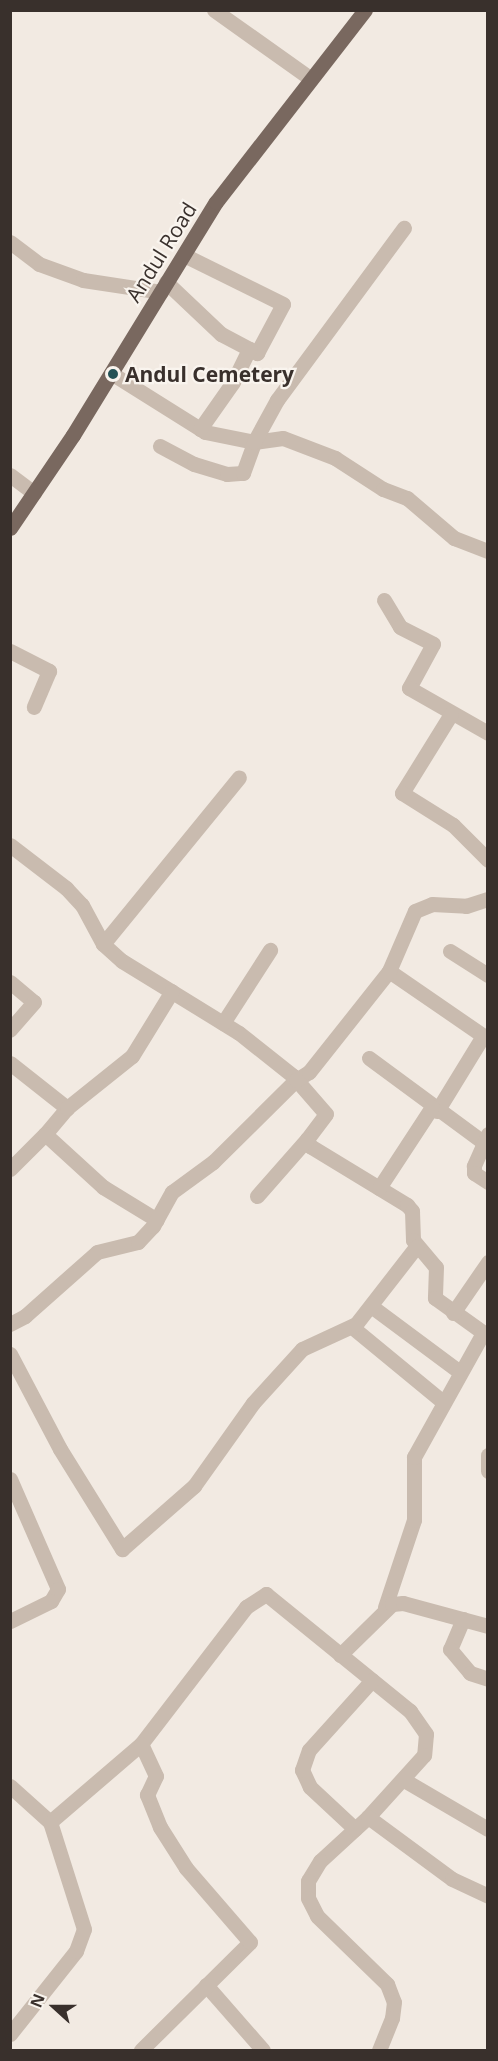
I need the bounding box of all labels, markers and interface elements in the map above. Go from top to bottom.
street label: Andul Road [120,198,202,306]
place label: Andul Cemetery [125,361,294,387]
marker: Andul Cemetery [106,367,120,381]
north arrow [24,1977,84,2037]
text: N [25,1991,50,2011]

